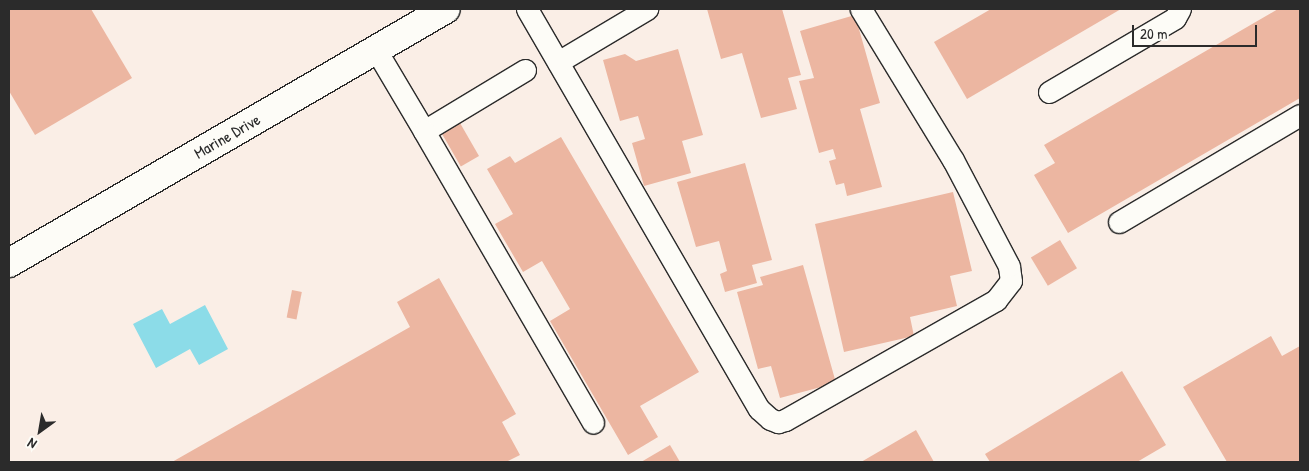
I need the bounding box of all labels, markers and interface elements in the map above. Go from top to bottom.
scale bar [1134,15,1259,47]
text: 20 m [1140,23,1167,44]
street label: Marine Drive [191,109,263,163]
north arrow [15,406,65,456]
text: N [24,434,40,454]

